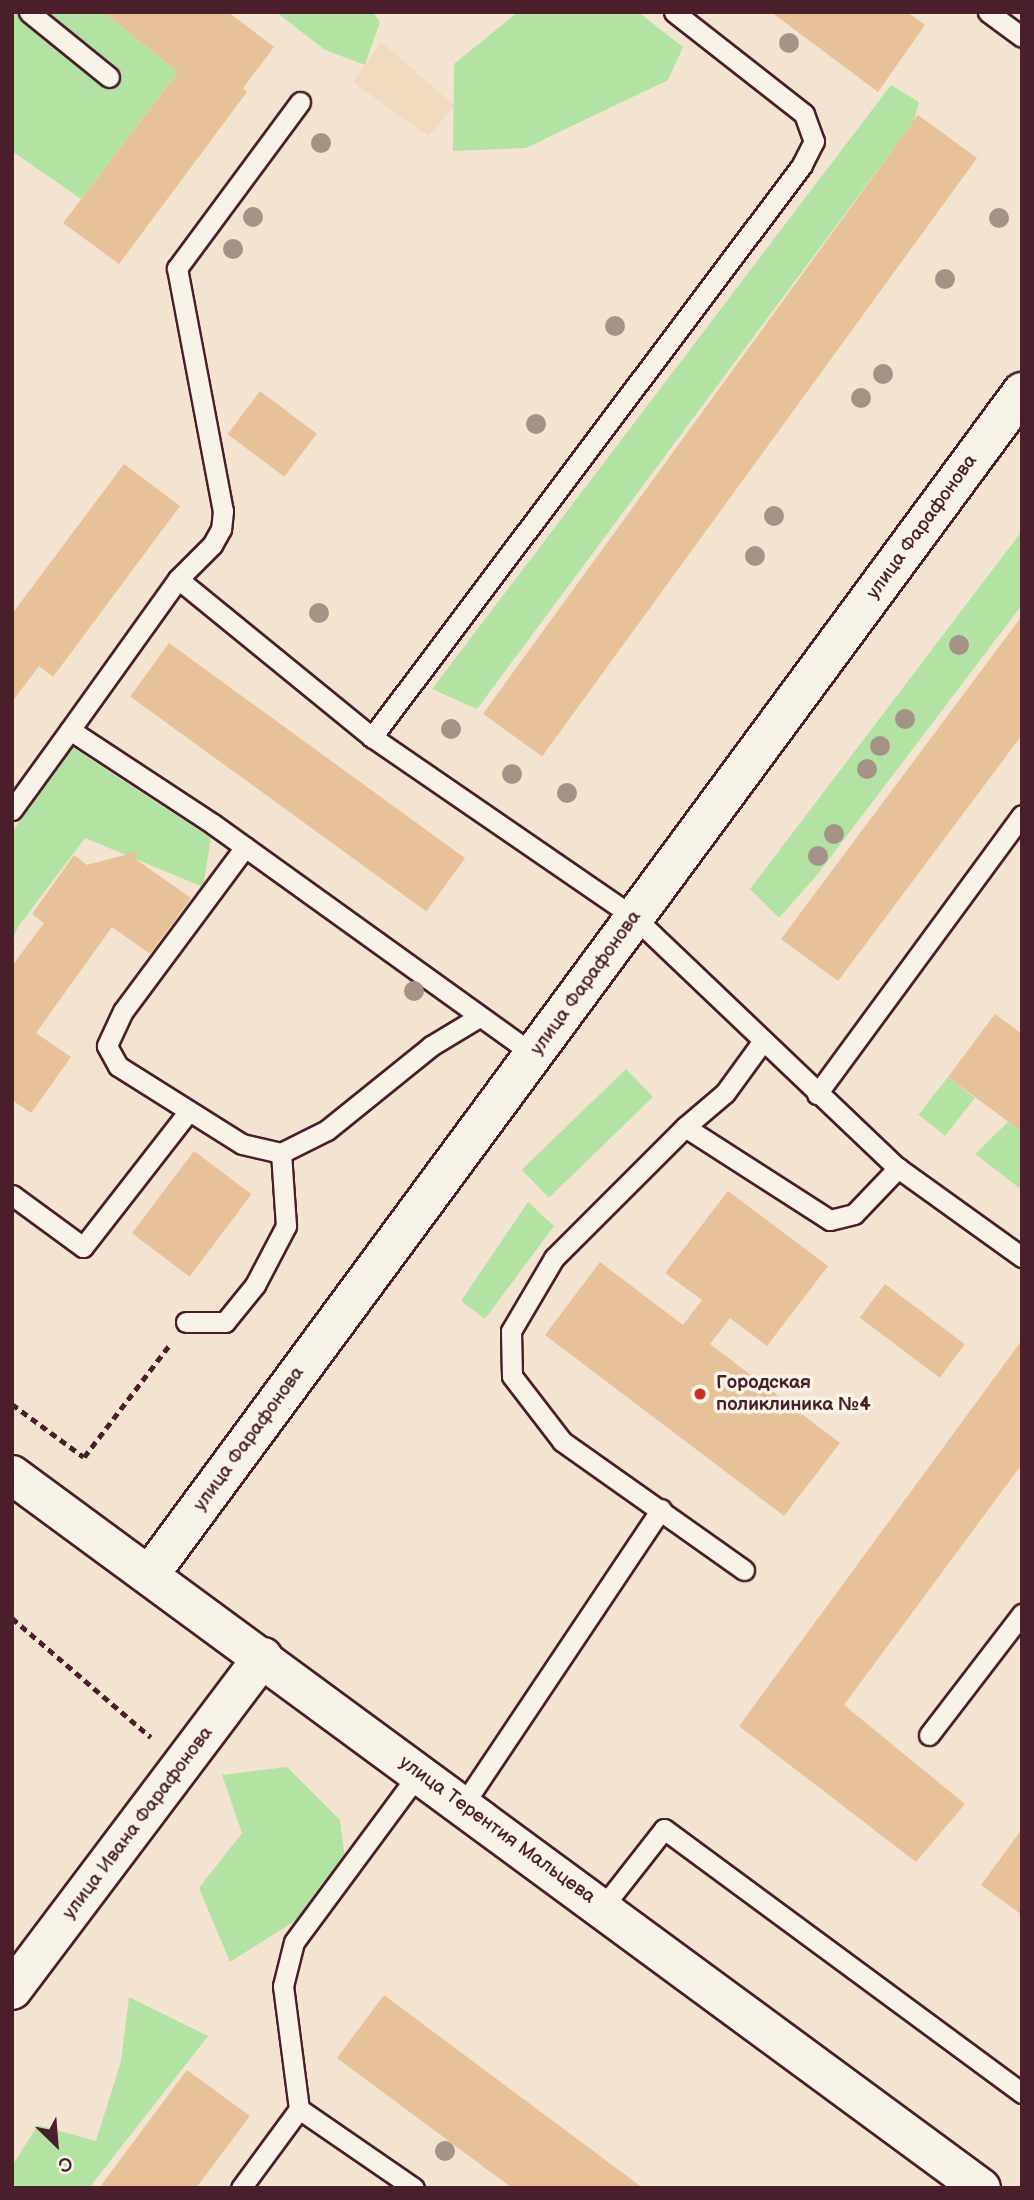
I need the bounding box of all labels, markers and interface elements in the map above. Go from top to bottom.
street label: улица Фарафонова [862,450,982,604]
street label: улица Фарафонова [526,906,646,1060]
street label: улица Фарафонова [189,1362,309,1516]
place label: Городская поликлиника №4 [716,1372,871,1416]
marker: Городская поликлиника №4 [690,1384,710,1404]
street label: улица Ивана Фарафонова [58,1722,218,1924]
street label: улица Терентия Мальцева [395,1751,599,1909]
north arrow [21,2109,91,2179]
text: С [54,2150,76,2177]

